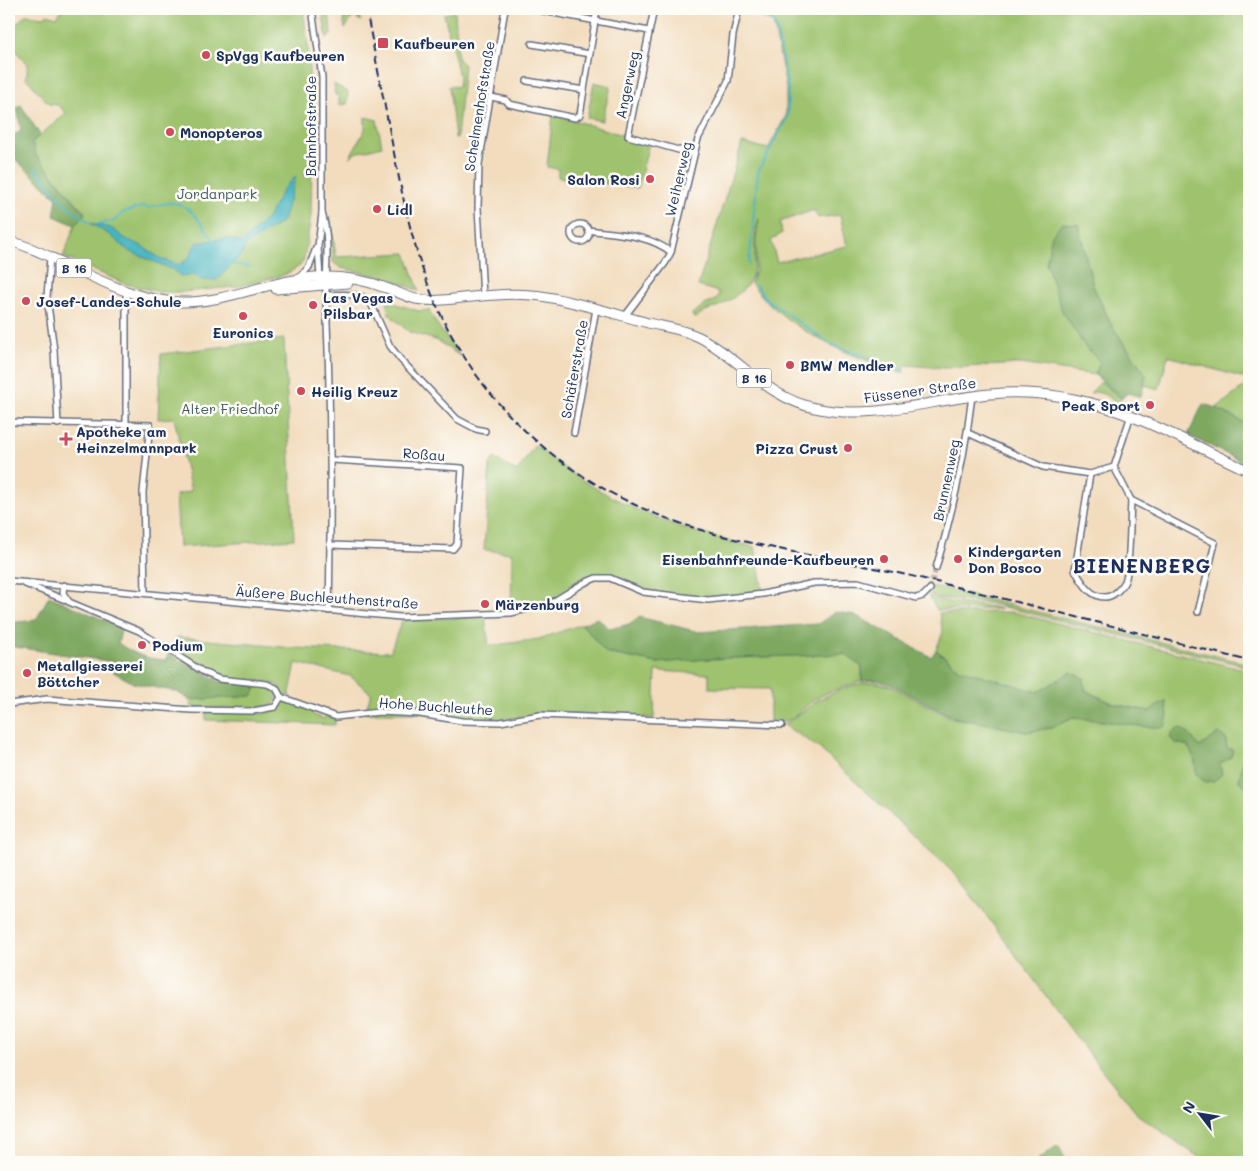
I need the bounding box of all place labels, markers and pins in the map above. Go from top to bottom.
place label: Kaufbeuren [394,34,475,53]
marker: Kaufbeuren [376,36,390,50]
place label: SpVgg Kaufbeuren [216,46,345,65]
marker: SpVgg Kaufbeuren [200,49,212,61]
place label: Monopteros [180,123,263,142]
marker: Monopteros [164,126,176,138]
place label: Salon Rosi [567,170,640,189]
marker: Salon Rosi [644,173,656,185]
place label: Lidl [387,200,413,219]
marker: Lidl [371,203,383,215]
place label: Las Vegas Pilsbar [323,288,393,323]
place label: Josef-Landes-Schule [36,292,181,311]
marker: Josef-Landes-Schule [20,295,32,307]
marker: Las Vegas Pilsbar [307,299,319,311]
marker: Euronics [237,310,249,322]
place label: Euronics [213,323,273,342]
place label: BMW Mendler [800,356,894,375]
marker: BMW Mendler [784,359,796,371]
place label: Heilig Kreuz [311,382,398,401]
marker: Heilig Kreuz [295,385,307,397]
place label: Peak Sport [1061,396,1140,415]
marker: Peak Sport [1144,399,1156,411]
place label: Apotheke am Heinzelmannpark [76,422,196,457]
marker: Apotheke am Heinzelmannpark [60,433,72,445]
place label: Pizza Crust [755,439,838,458]
marker: Pizza Crust [842,442,854,454]
place label: Kindergarten Don Bosco [968,542,1061,577]
place label: Eisenbahnfreunde-Kaufbeuren [662,550,874,569]
marker: Eisenbahnfreunde-Kaufbeuren [878,553,890,565]
marker: Kindergarten Don Bosco [952,553,964,565]
place label: Märzenburg [495,595,579,614]
marker: Märzenburg [479,598,491,610]
place label: Podium [152,636,203,655]
marker: Podium [136,639,148,651]
place label: Metallgiesserei Böttcher [37,656,143,691]
marker: Metallgiesserei Böttcher [21,667,33,679]

